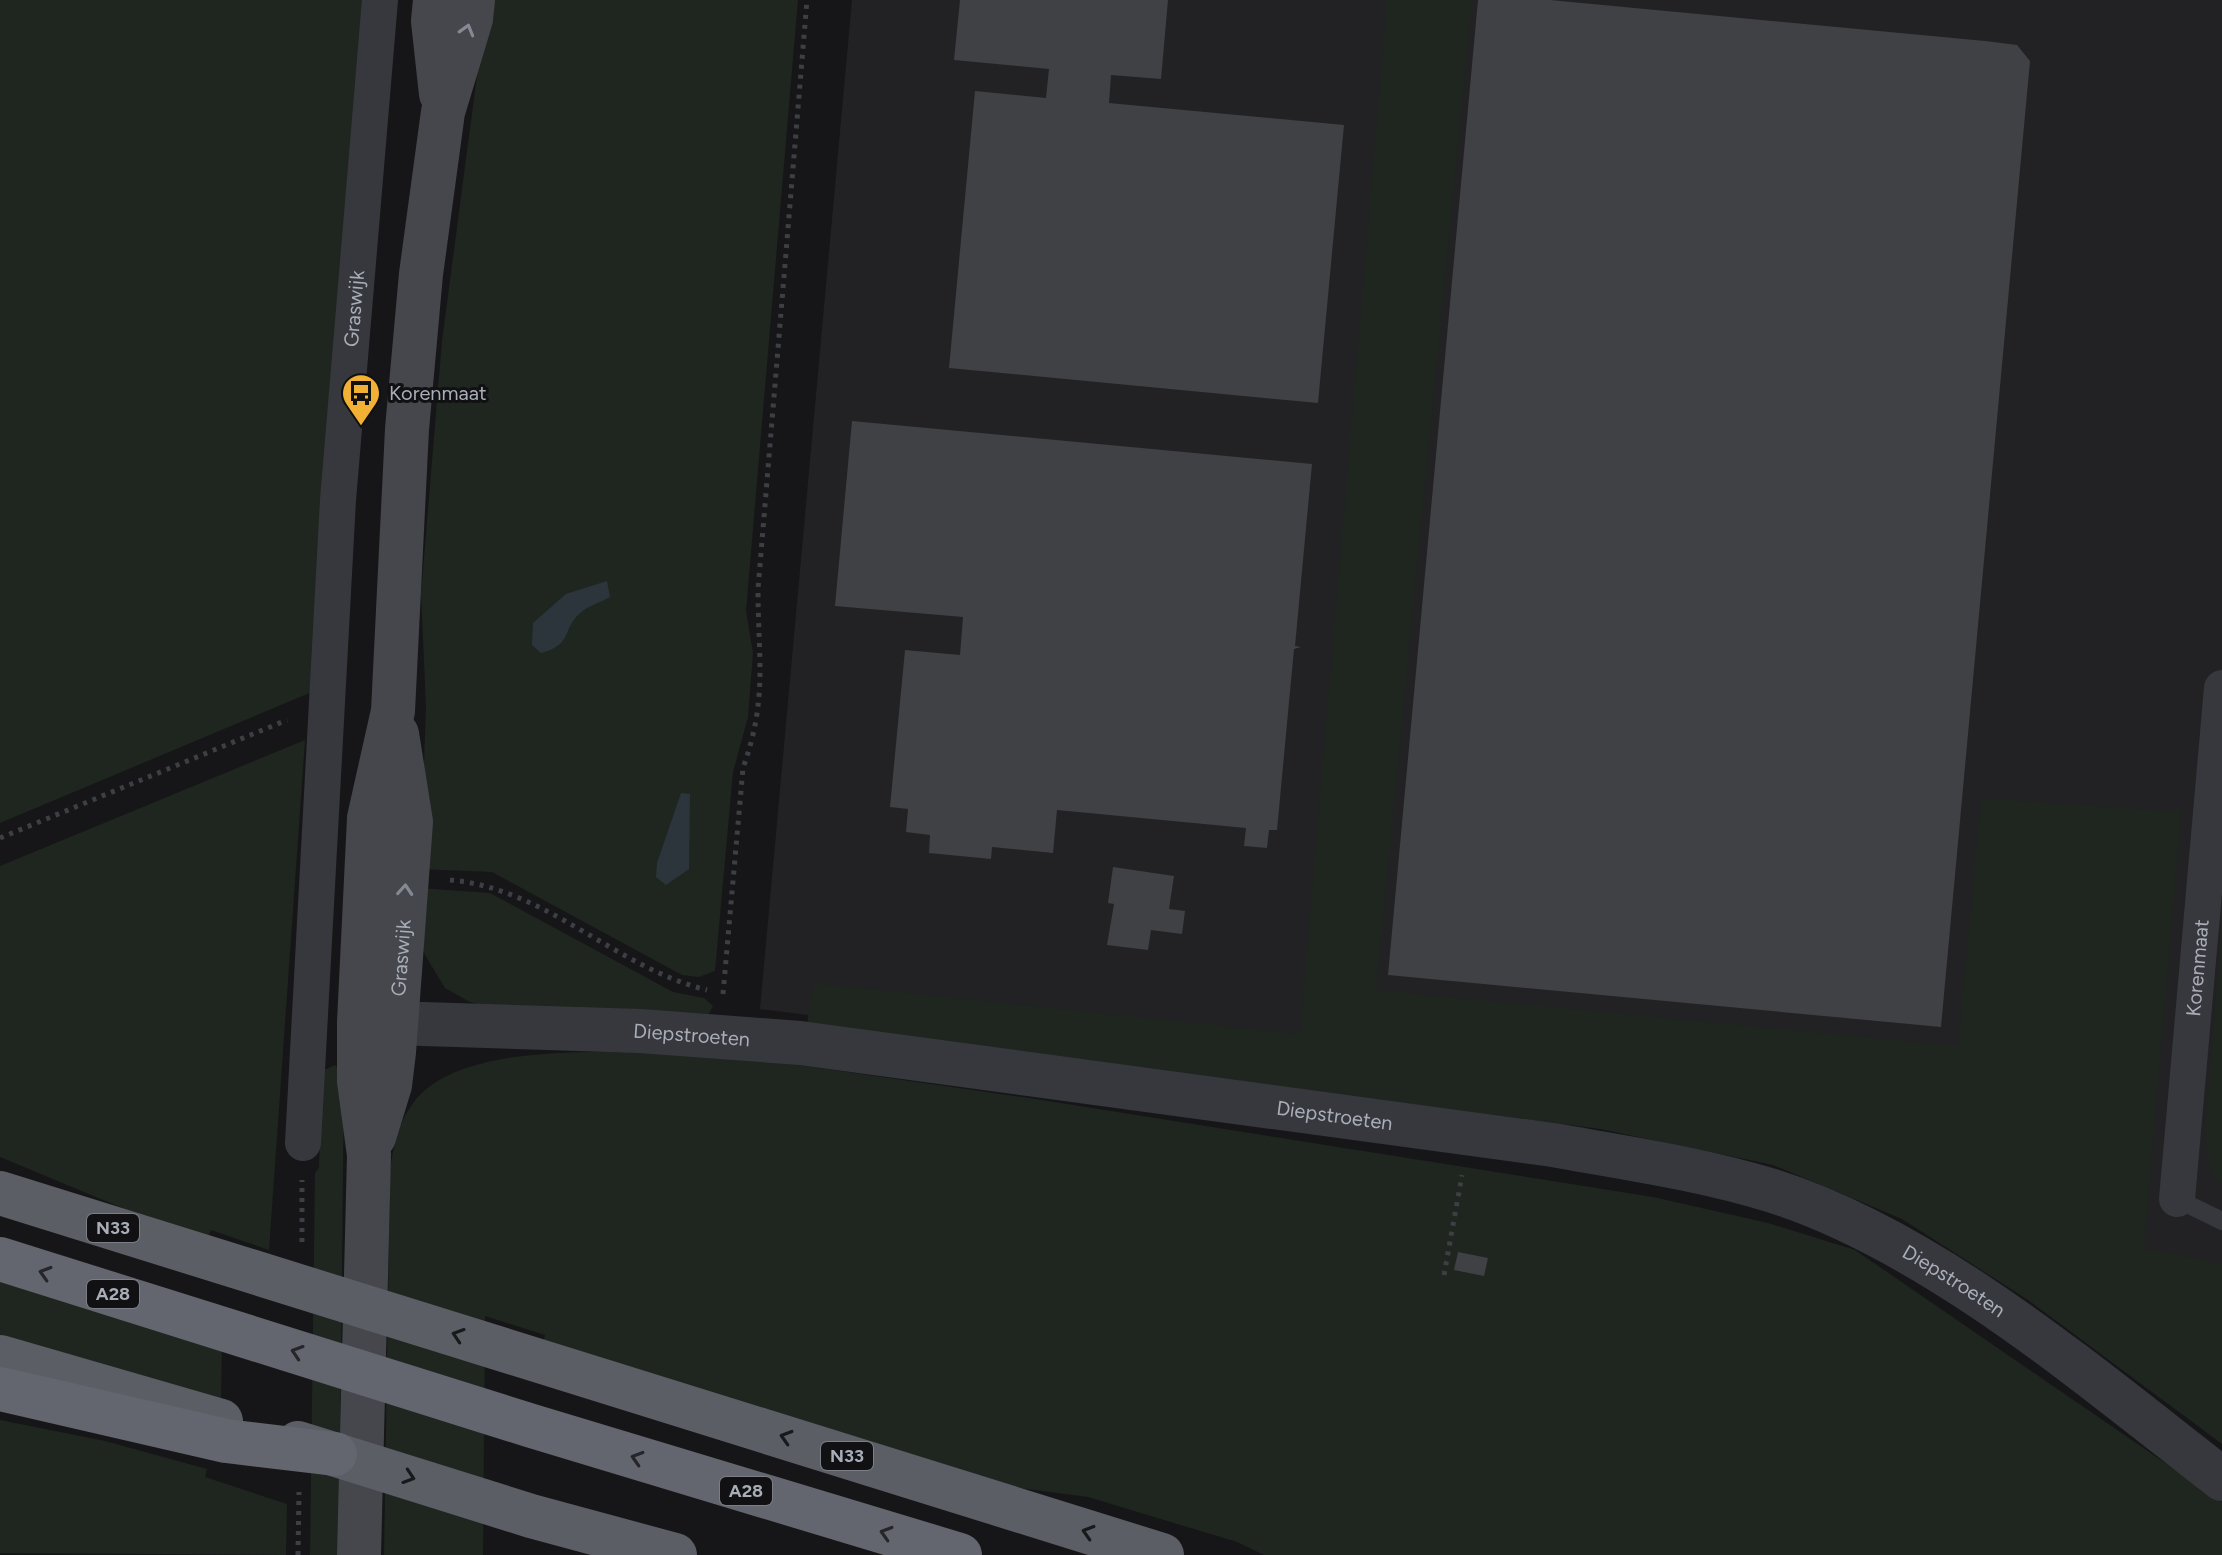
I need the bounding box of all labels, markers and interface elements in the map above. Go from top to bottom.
one-way arrow [458,23,475,37]
street label: Graswijk [339,269,369,348]
bus stop icon: Korenmaat [340,372,382,427]
place label: Korenmaat [389,381,486,405]
one-way arrow [396,883,413,896]
street label: Graswijk [386,918,416,997]
street label: Korenmaat [2181,918,2214,1018]
street label: Diepstroeten [632,1019,751,1051]
street label: Diepstroeten [1275,1096,1394,1135]
road number: N33 [87,1214,139,1242]
street label: Diepstroeten [1898,1239,2010,1322]
one-way arrow [39,1266,53,1282]
road number: A28 [87,1280,139,1308]
one-way arrow [451,1328,465,1344]
one-way arrow [291,1345,304,1361]
one-way arrow [780,1430,793,1446]
road number: N33 [821,1442,873,1470]
one-way arrow [630,1451,644,1467]
one-way arrow [402,1468,415,1484]
road number: A28 [720,1477,772,1505]
one-way arrow [1081,1525,1095,1541]
one-way arrow [879,1526,893,1542]

